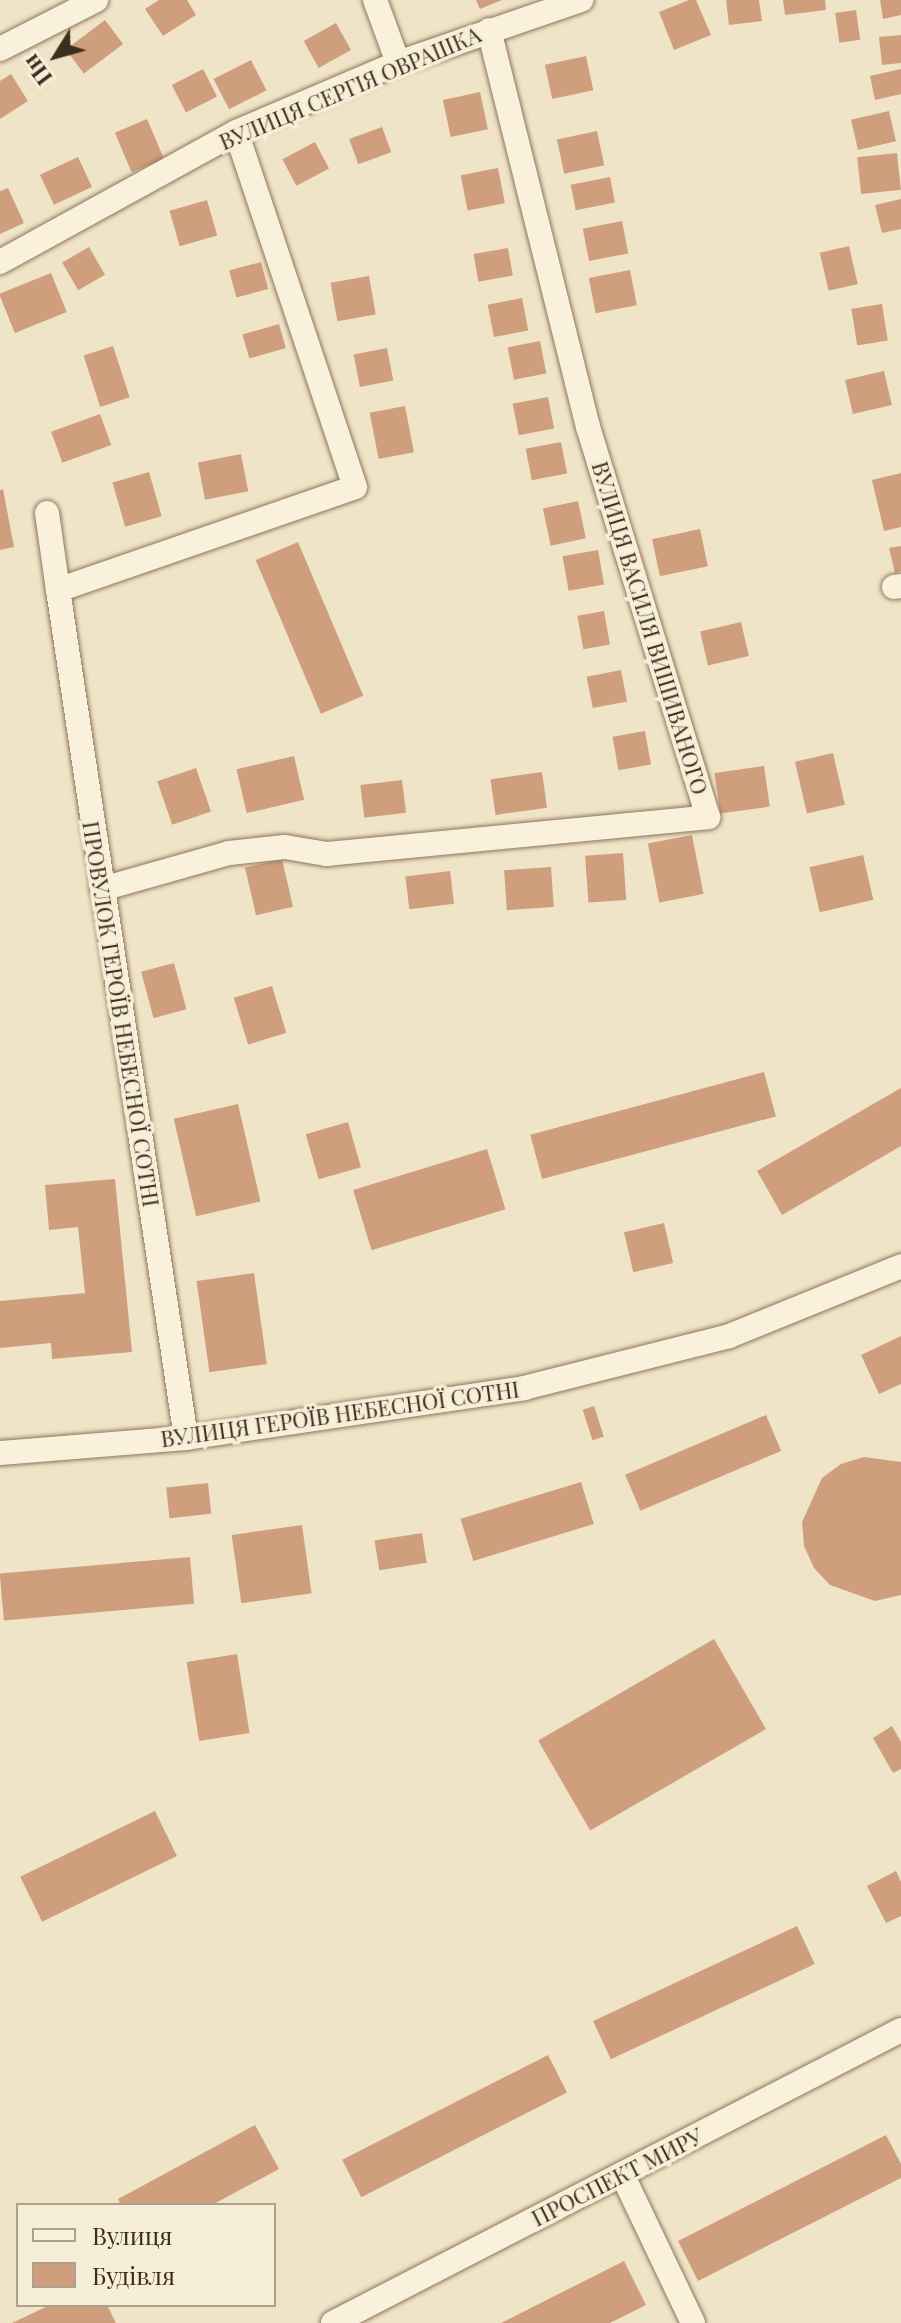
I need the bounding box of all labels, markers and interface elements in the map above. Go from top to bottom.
north arrow [16,16,96,96]
street label: ВУЛИЦЯ СЕРГІЯ ОВРАШКА [215,21,485,155]
text: Пн [15,49,58,92]
street label: ВУЛИЦЯ ВАСИЛЯ ВИШИВАНОГО [587,458,713,798]
street label: ПРОВУЛОК ГЕРОЇВ НЕБЕСНОЇ СОТНІ [77,819,165,1209]
street label: ВУЛИЦЯ ГЕРОЇВ НЕБЕСНОЇ СОТНІ [159,1376,521,1452]
street label: ПРОСПЕКТ МИРУ [527,2122,707,2232]
legend [16,2203,276,2307]
text: Вулиця [92,2219,172,2251]
text: Будівля [92,2259,175,2291]

